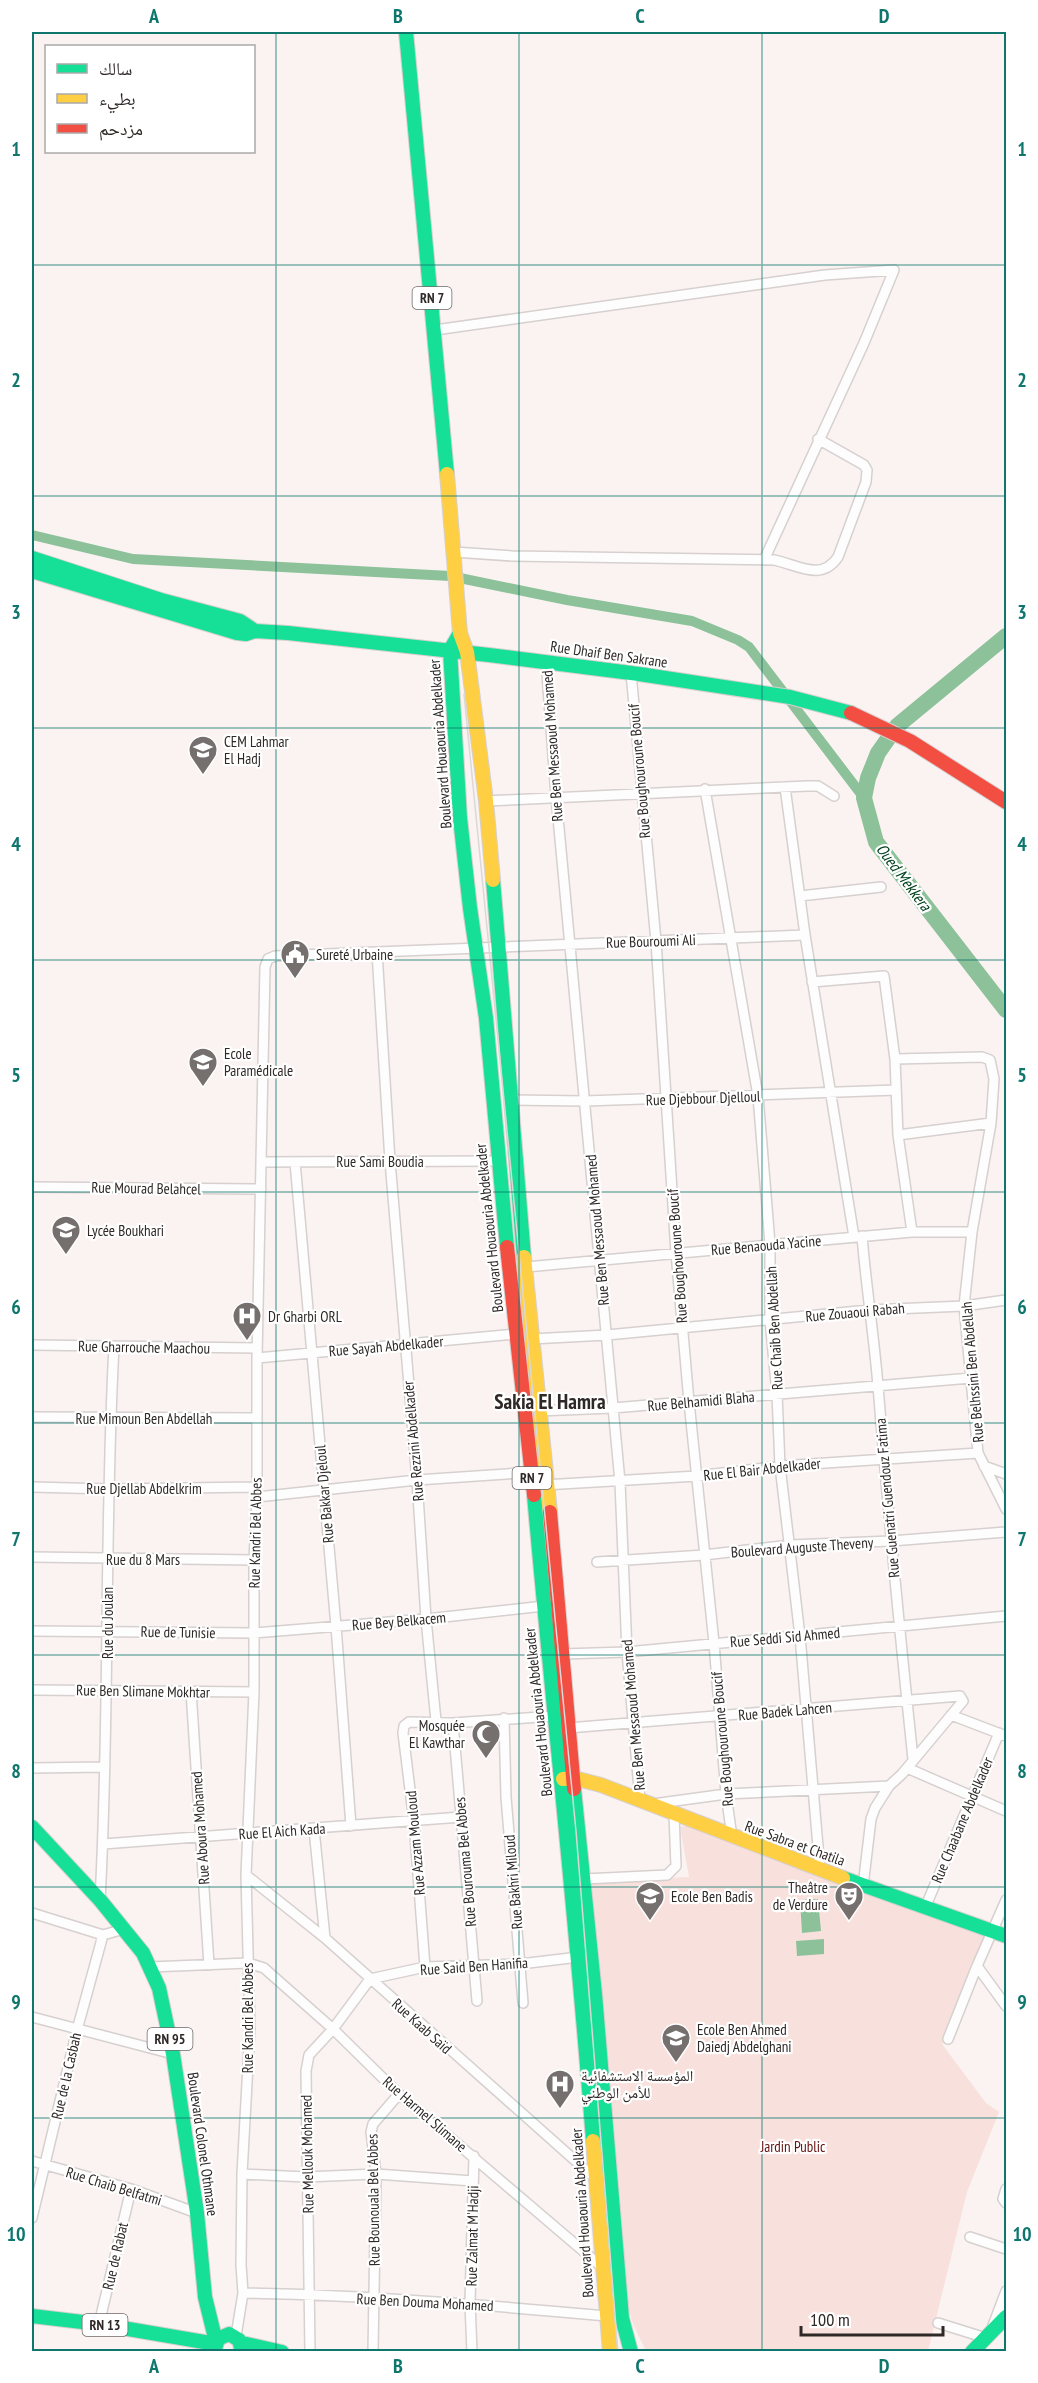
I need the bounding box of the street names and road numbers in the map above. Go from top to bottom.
road number: RN 7 [412,287,452,309]
street label: Rue Dhaif Ben Sakrane [549,636,669,672]
street label: Boulevard Houaouria Abdelkader [425,658,455,829]
street label: Rue Ben Messaoud Mohamed [537,670,567,822]
street label: Rue Boughouroune Boucif [624,702,654,839]
street label: Rue Bouroumi Ali [606,930,696,952]
street label: Rue Djebbour Djelloul [645,1086,761,1109]
street label: Boulevard Houaouria Abdelkader [471,1142,507,1313]
street label: Rue Sami Boudia [336,1152,424,1171]
street label: Rue Ben Messaoud Mohamed [581,1154,613,1306]
street label: Rue Mourad Belahcel [91,1178,201,1198]
street label: Rue Boughouroune Boucif [663,1187,691,1324]
street label: Rue Benaouda Yacine [710,1231,822,1259]
street label: Rue Chaib Ben Abdellah [761,1266,787,1390]
street label: Rue Zouaoui Rabah [805,1298,905,1326]
street label: Rue Belhssini Ben Abdellah [956,1301,988,1443]
street label: Rue Sayah Abdelkader [328,1331,445,1360]
street label: Rue Gharrouche Maachou [78,1336,210,1358]
street label: Rue Rezzini Abdelkader [398,1379,428,1502]
street label: Rue Belhamidi Blaha [647,1387,755,1415]
street label: Rue Mimoun Ben Abdellah [76,1409,212,1428]
street label: Rue Guenatri Guendouz Fatima [871,1417,903,1579]
street label: Rue Bakkar Djeloul [310,1444,338,1544]
street label: Rue El Bair Abdelkader [702,1453,822,1485]
road number: RN 7 [512,1467,552,1489]
street label: Rue Kandri Bel Abbes [245,1477,265,1589]
street label: Rue Djellab Abdelkrim [86,1479,202,1498]
street label: Boulevard Auguste Theveny [730,1533,874,1561]
street label: Rue du 8 Mars [106,1550,180,1569]
street label: Rue du Joulan [98,1587,117,1659]
street label: Rue Bey Belkacem [351,1607,447,1635]
street label: Rue de Tunisie [140,1622,216,1642]
street label: Rue Seddi Sid Ahmed [729,1623,841,1651]
street label: Boulevard Houaouria Abdelkader [520,1626,556,1797]
street label: Rue Ben Messaoud Mohamed [617,1639,649,1791]
street label: Rue Boughouroune Boucif [707,1670,737,1807]
street label: Rue Ben Slimane Mokhtar [76,1680,211,1702]
street label: Rue Badek Lahcen [737,1697,833,1725]
street label: Rue Chaabane Abdelkader [927,1753,997,1886]
street label: Rue Aboura Mohamed [187,1771,213,1885]
street label: Rue Azzam Mouloud [401,1790,429,1896]
street label: Rue Bourouma Bel Abbes [450,1796,480,1928]
street label: Rue Sabra et Chatila [742,1816,848,1870]
street label: Rue El Aich Kada [238,1818,326,1844]
street label: Rue Bakhri Miloud [499,1834,527,1930]
street label: Rue Said Ben Hanifia [420,1953,528,1979]
street label: Rue Kandri Bel Abbes [238,1963,257,2073]
street label: Rue Kaab Saïd [388,1994,456,2058]
road number: RN 95 [148,2028,192,2050]
street label: Rue de la Casbah [47,2031,85,2121]
street label: Boulevard Colonel Othmane [184,2071,222,2217]
street label: Rue Harmel Slimane [379,2072,471,2156]
street label: Rue Mellouk Mohamed [296,2095,318,2213]
street label: Boulevard Houaouria Abdelkader [567,2127,597,2298]
street label: Rue Bounouala Bel Abbes [362,2134,384,2266]
street label: Rue Chaib Belfatmi [64,2162,164,2210]
street label: Rue Zalmat M'Hadji [462,2185,482,2287]
street label: Rue de Rabat [98,2220,132,2292]
street label: Rue Ben Douma Mohamed [356,2289,494,2315]
road number: RN 13 [82,2314,128,2336]

